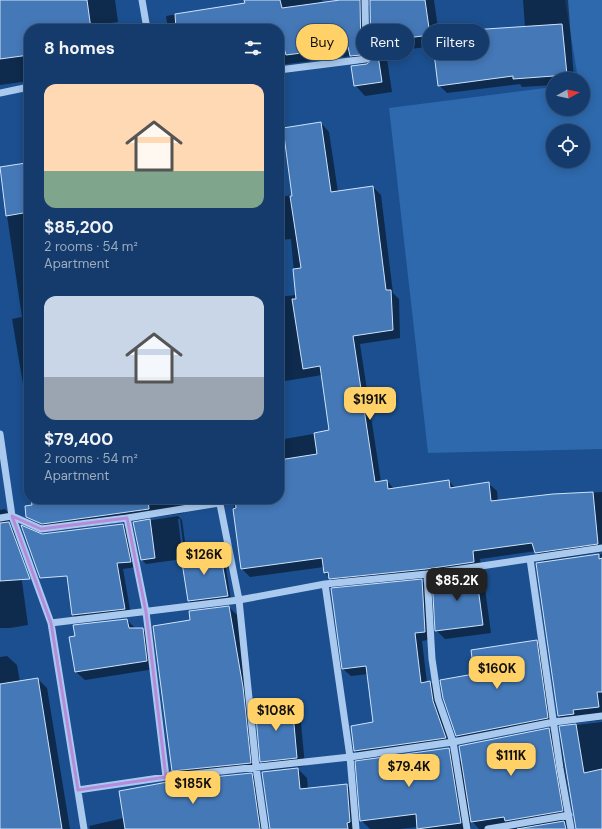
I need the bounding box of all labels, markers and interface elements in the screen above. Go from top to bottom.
chip: Buy [296,24,348,60]
chip: Rent [356,24,414,60]
chip: Filters [422,24,489,60]
text: 8 homes [44,37,115,59]
icon: filters [242,37,264,59]
north arrow [546,72,590,116]
map controls [546,72,590,168]
icon: home [118,110,190,182]
button: locate [546,124,590,168]
text: $85,200 [44,216,113,238]
text: 2 rooms · 54 m² [44,238,138,255]
text: Apartment [44,255,109,272]
icon: home [118,322,190,394]
pin: $191K [342,387,398,421]
text: $191K [353,391,387,408]
text: $79,400 [44,428,113,450]
text: 2 rooms · 54 m² [44,450,138,467]
text: Apartment [44,467,109,484]
pin: $126K [176,542,232,576]
text: $126K [186,546,222,563]
pin: $85.2K [424,568,490,602]
text: $85.2K [435,572,479,589]
pin: $160K [469,656,525,690]
text: $160K [478,660,516,677]
pin: $108K [248,698,304,732]
text: $108K [257,702,295,719]
pin: $111K [483,743,539,777]
text: $111K [496,747,526,764]
pin: $79.4K [376,754,442,788]
text: $79.4K [388,758,430,775]
pin: $185K [165,771,221,805]
text: $185K [174,775,212,792]

